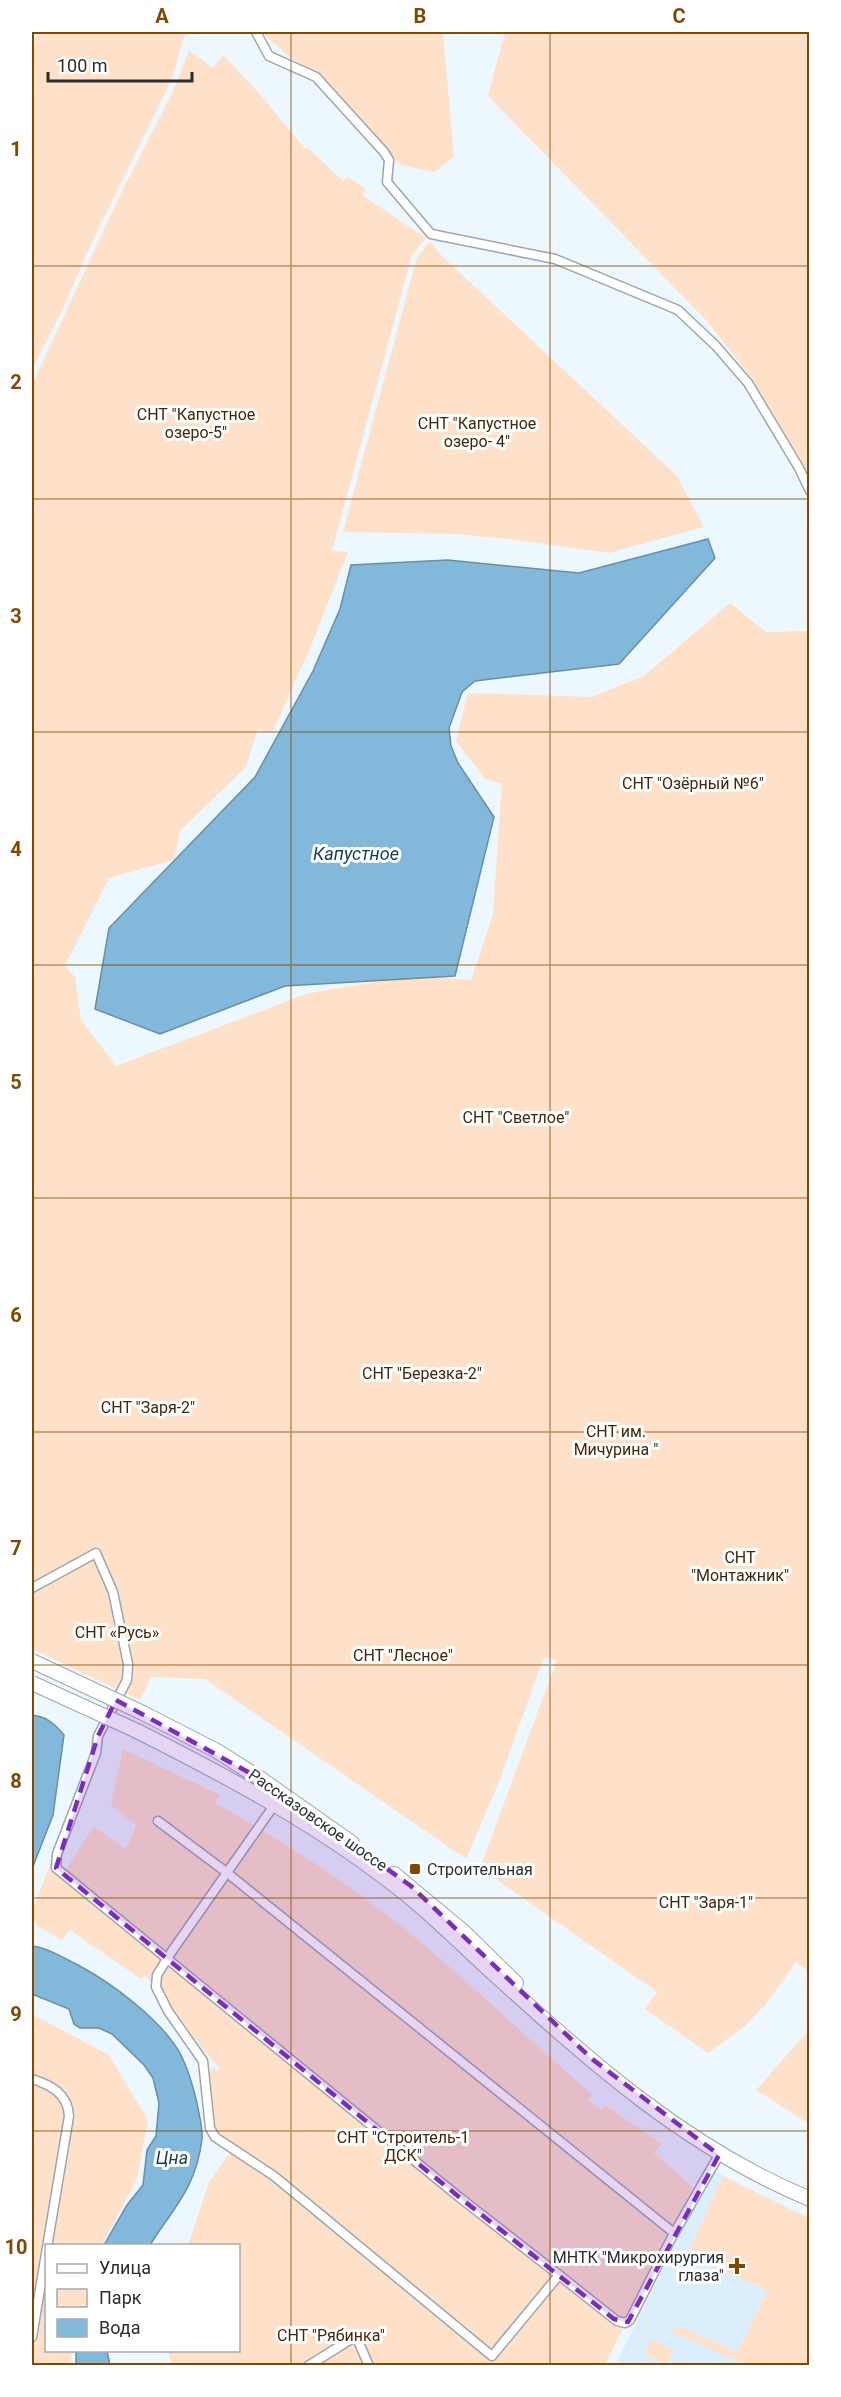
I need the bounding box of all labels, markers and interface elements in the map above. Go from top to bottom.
text: A [155,4,169,28]
text: B [414,4,426,28]
text: C [672,4,686,28]
scale bar [48,45,192,83]
text: 100 m [57,55,108,76]
text: 1 [10,137,22,161]
text: 2 [10,370,22,394]
park label: СНТ "Капустное озеро-5" [137,405,255,442]
park label: СНТ "Капустное озеро- 4" [418,414,536,451]
text: 3 [10,604,22,628]
park label: СНТ "Озёрный №6" [622,774,764,793]
text: 4 [10,837,22,861]
water label: Капустное [313,843,399,864]
text: 5 [10,1070,22,1094]
park label: СНТ "Светлое" [463,1108,569,1127]
text: 6 [10,1303,22,1327]
park label: СНТ "Березка-2" [362,1364,482,1383]
park label: СНТ "Заря-2" [101,1398,195,1417]
park label: СНТ им. Мичурина " [574,1422,658,1459]
text: 7 [10,1536,22,1560]
park label: СНТ "Монтажник" [691,1548,789,1585]
park label: СНТ «Русь» [75,1623,159,1642]
park label: СНТ "Лесное" [353,1646,453,1665]
street label: Рассказовское шоссе [245,1765,391,1875]
text: 8 [10,1769,22,1793]
place label: Строительная [427,1860,533,1879]
marker: Строительная [408,1862,422,1876]
park label: СНТ "Заря-1" [659,1893,753,1912]
text: 9 [10,2002,22,2026]
park label: СНТ "Строитель-1 ДСК" [337,2128,469,2165]
water label: Цна [156,2147,188,2168]
text: 10 [5,2235,27,2259]
legend [45,2244,240,2352]
place label: МНТК "Микрохирургия глаза" [553,2248,724,2285]
text: Улица [99,2257,151,2278]
marker: МНТК "Микрохирургия глаза" [728,2257,746,2275]
text: Парк [99,2287,142,2308]
text: Вода [99,2317,141,2338]
park label: СНТ "Рябинка" [277,2326,385,2345]

